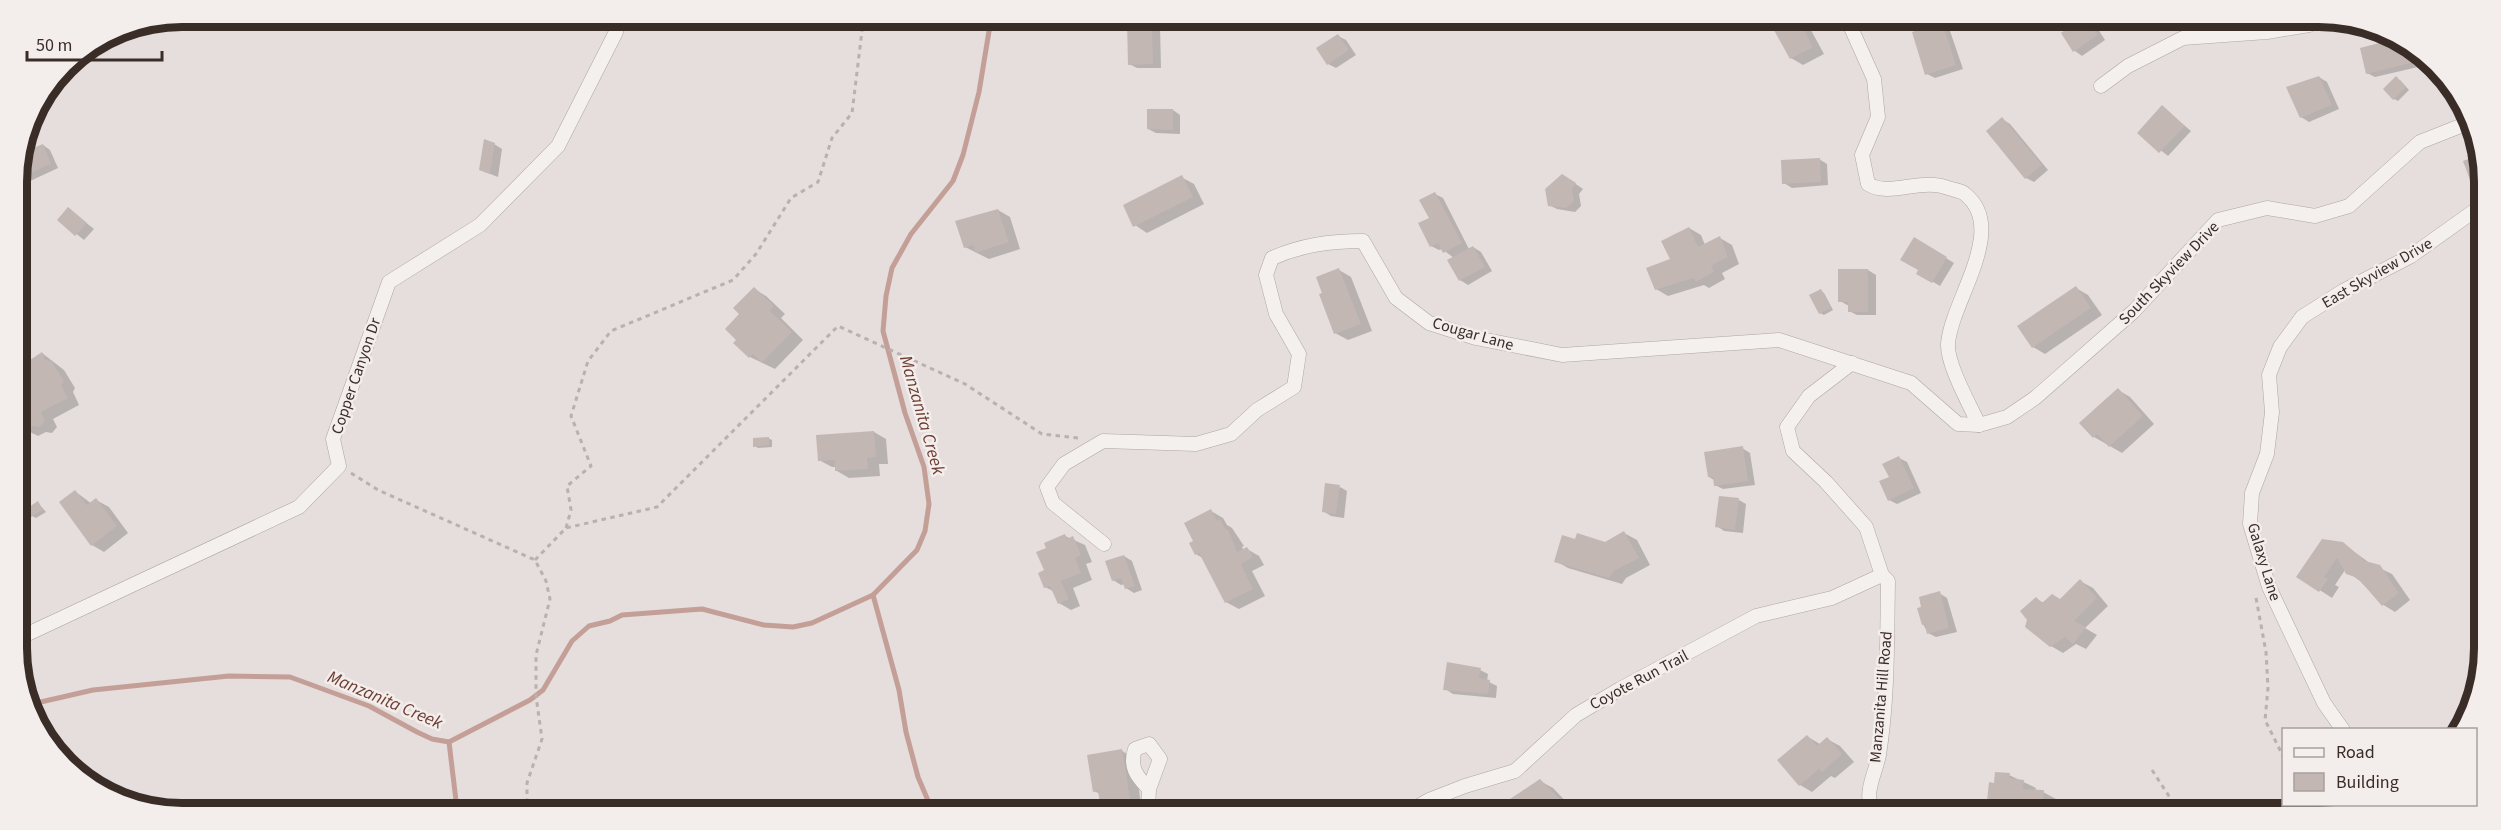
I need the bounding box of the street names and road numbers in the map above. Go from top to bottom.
street label: South Skyview Drive [2114,216,2224,330]
street label: East Skyview Drive [2318,232,2436,314]
street label: Cougar Lane [1430,312,1516,356]
street label: Copper Canyon Dr [326,314,386,437]
street label: Galaxy Lane [2242,520,2286,604]
street label: Manzanita Hill Road [1864,630,1898,764]
street label: Coyote Run Trail [1586,645,1692,715]

